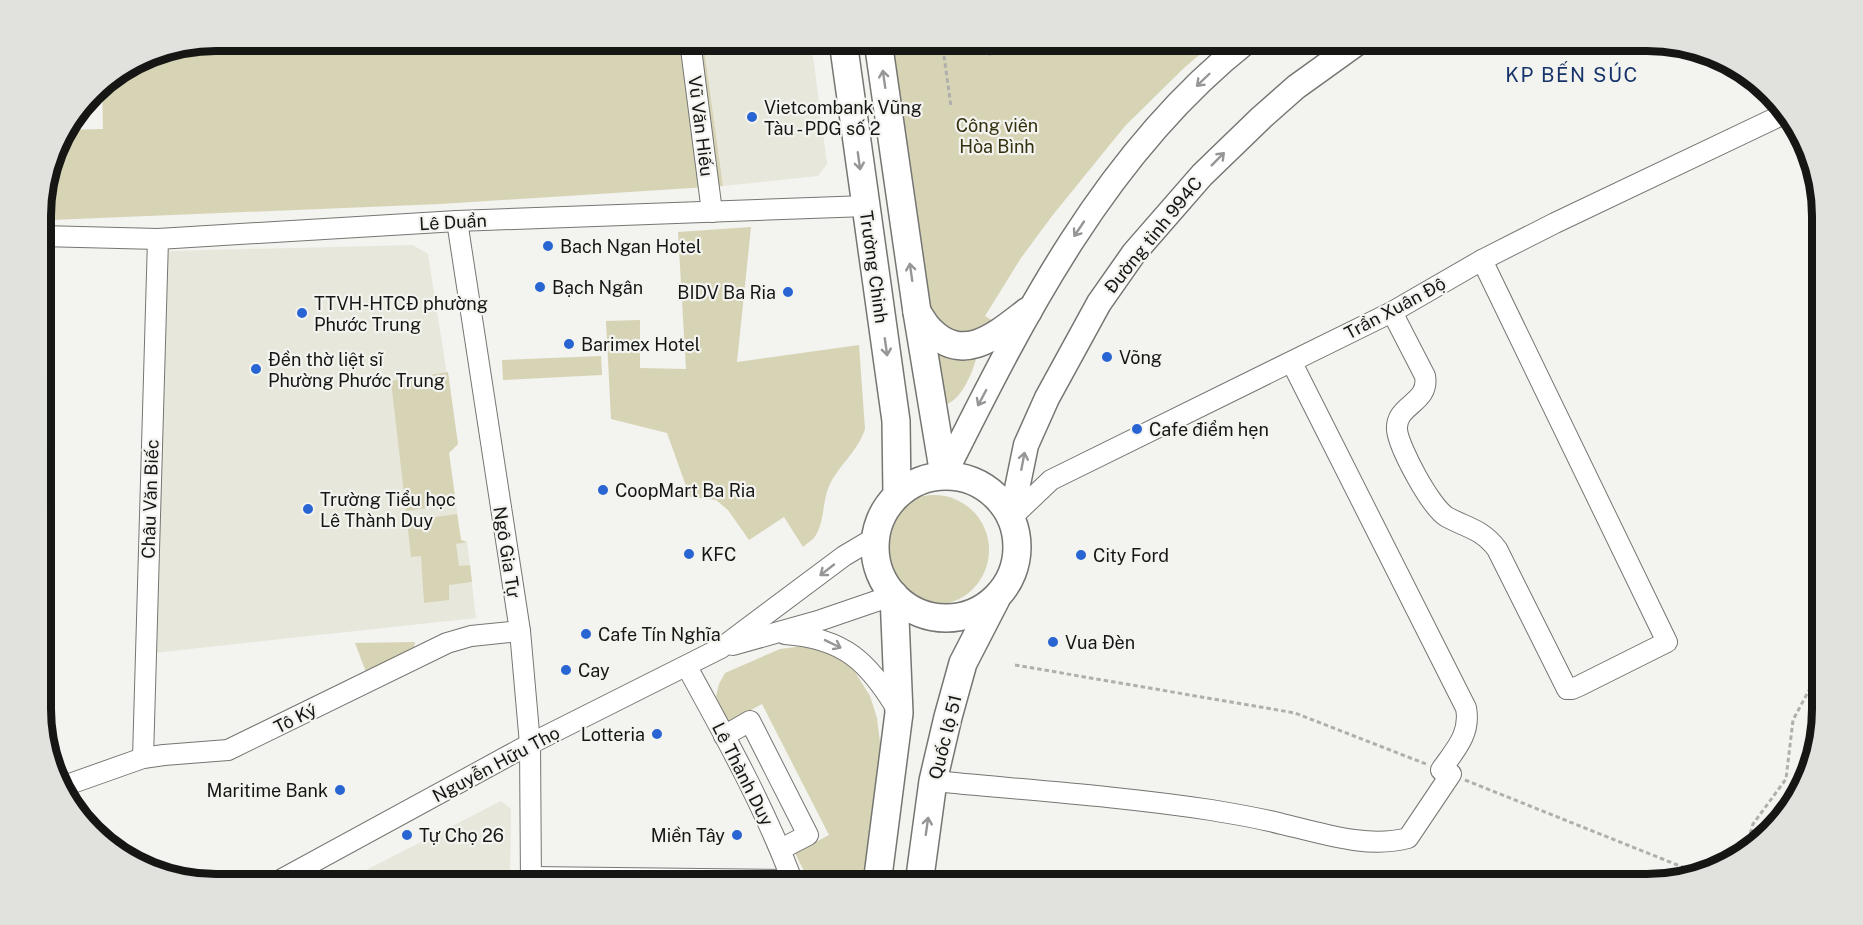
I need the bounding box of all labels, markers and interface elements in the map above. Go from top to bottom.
district label: KP BẾN SÚC [1505,61,1639,87]
one-way arrow [878,69,889,89]
one-way arrow [1196,73,1211,87]
street label: Vũ Văn Hiếu [684,74,718,178]
place label: Vietcombank Vũng Tàu - PDG số 2 [764,97,922,139]
marker: Vietcombank Vũng Tàu - PDG số 2 [745,110,759,124]
park label: Công viên Hòa Bình [956,115,1038,157]
one-way arrow [854,150,865,170]
one-way arrow [1210,151,1225,166]
street label: Đường tỉnh 994C [1100,173,1206,297]
street label: Trường Chinh [856,209,892,325]
street label: Lê Duẩn [419,210,487,234]
one-way arrow [1073,220,1085,237]
place label: Bach Ngan Hotel [560,236,701,257]
marker: Bach Ngan Hotel [541,239,555,253]
one-way arrow [905,262,916,282]
street label: Trần Xuân Độ [1341,273,1449,343]
place label: Bạch Ngân [552,277,643,298]
marker: Bạch Ngân [533,280,547,294]
place label: BIDV Ba Ria [677,282,776,303]
marker: BIDV Ba Ria [781,285,795,299]
place label: TTVH-HTCĐ phường Phước Trung [314,293,488,335]
marker: TTVH-HTCĐ phường Phước Trung [295,306,309,320]
place label: Barimex Hotel [581,334,700,355]
marker: Barimex Hotel [562,337,576,351]
one-way arrow [880,337,891,356]
place label: Võng [1119,347,1162,368]
place label: Đền thờ liệt sĩ Phường Phước Trung [268,349,445,391]
marker: Võng [1100,350,1114,364]
marker: Đền thờ liệt sĩ Phường Phước Trung [249,362,263,376]
one-way arrow [976,389,988,407]
place label: Cafe điểm hẹn [1149,419,1269,440]
marker: Cafe điểm hẹn [1130,422,1144,436]
street label: Châu Văn Biếc [137,439,163,559]
one-way arrow [1018,451,1029,471]
place label: CoopMart Ba Ria [615,480,755,501]
marker: CoopMart Ba Ria [596,483,610,497]
place label: Trường Tiểu học Lê Thành Duy [320,489,456,531]
marker: Trường Tiểu học Lê Thành Duy [301,502,315,516]
street label: Ngô Gia Tự [489,505,525,599]
place label: KFC [701,544,736,565]
place label: City Ford [1093,545,1169,566]
marker: KFC [682,547,696,561]
marker: City Ford [1074,548,1088,562]
one-way arrow [819,563,835,576]
place label: Cafe Tín Nghĩa [598,624,721,645]
marker: Cafe Tín Nghĩa [579,627,593,641]
place label: Vua Đèn [1065,632,1135,653]
marker: Vua Đèn [1046,635,1060,649]
one-way arrow [824,639,842,651]
place label: Cay [578,660,610,681]
marker: Cay [559,663,573,677]
street label: Quốc lộ 51 [924,693,966,781]
street label: Tô Ký [270,698,320,738]
street label: Lê Thành Duy [708,719,778,830]
street label: Nguyễn Hữu Thọ [429,722,563,806]
place label: Lotteria [581,724,645,745]
marker: Lotteria [650,727,664,741]
place label: Maritime Bank [207,780,328,801]
marker: Maritime Bank [333,783,347,797]
one-way arrow [921,817,932,837]
place label: Tự Chọ 26 [419,825,504,846]
place label: Miền Tây [651,825,725,846]
marker: Tự Chọ 26 [400,828,414,842]
marker: Miền Tây [730,828,744,842]

